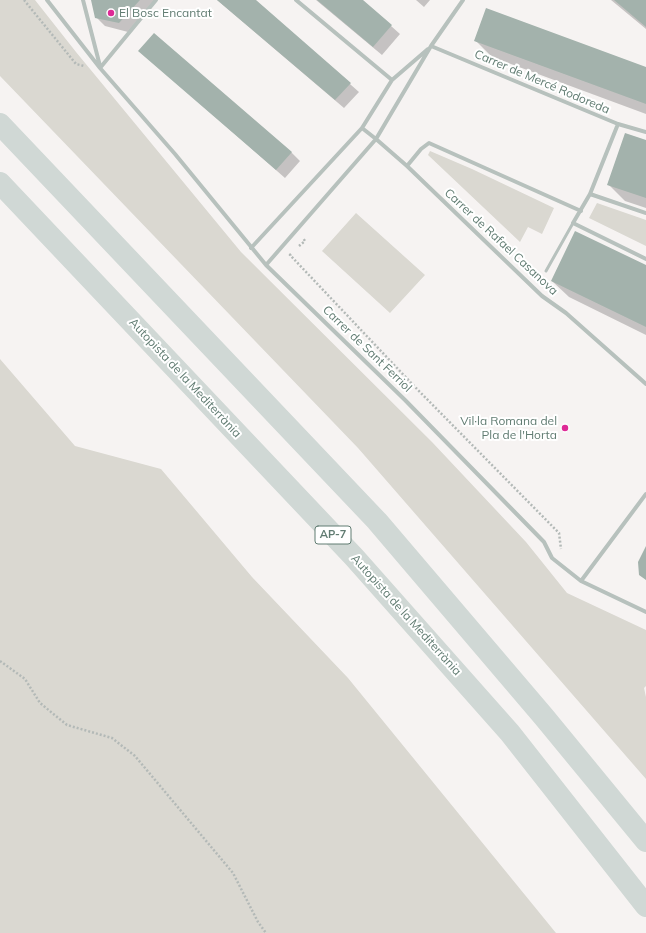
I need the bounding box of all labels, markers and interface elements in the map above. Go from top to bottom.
place label: El Bosc Encantat [119,6,212,20]
marker: El Bosc Encantat [106,8,116,18]
street label: Carrer de Mercé Rodoreda [472,47,612,117]
street label: Carrer de Rafael Casanova [441,186,561,298]
street label: Carrer de Sant Ferriol [320,303,414,395]
street label: Autopista de la Mediterrània [126,315,244,441]
place label: Vil·la Romana del Pla de l'Horta [460,414,557,442]
marker: Vil·la Romana del Pla de l'Horta [560,423,570,433]
road number: AP-7 [315,526,351,544]
street label: Autopista de la Mediterrània [348,552,464,678]

